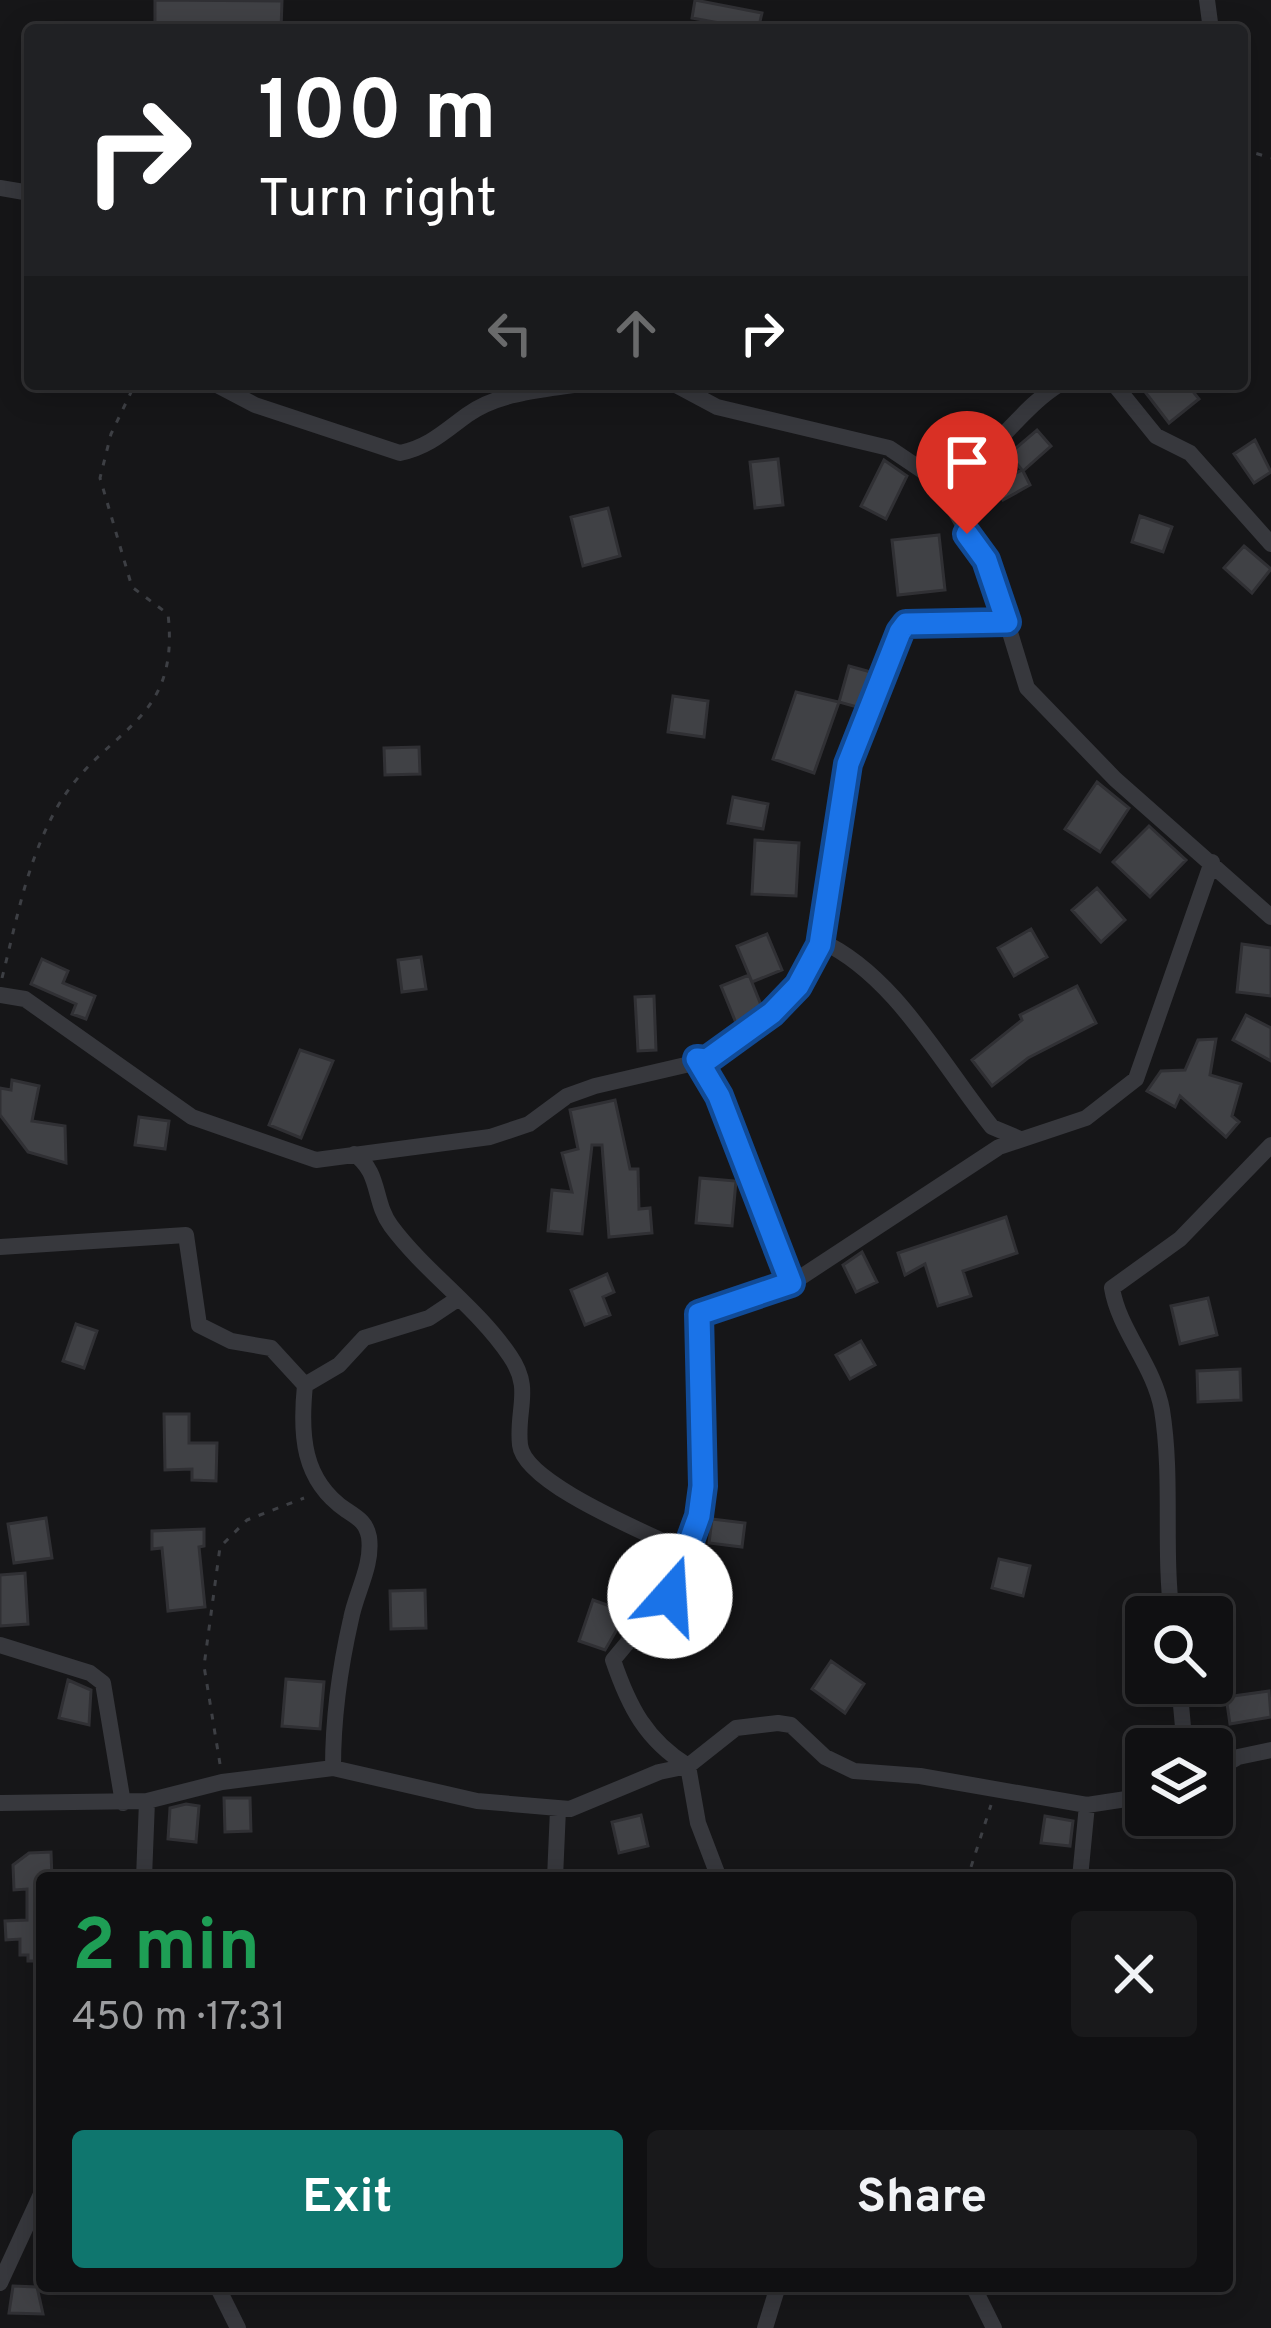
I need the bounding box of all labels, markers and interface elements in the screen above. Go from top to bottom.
text: 100 m [258,63,497,169]
icon: right [60,72,216,228]
text: Turn right [258,167,497,236]
icon: left [477,300,543,366]
icon: ahead [603,300,669,366]
icon: right [729,300,795,366]
pin [916,411,1018,534]
icon: arrive [934,429,1000,495]
position arrow [607,1533,733,1659]
map controls [1125,1596,1233,1836]
button: search [1125,1596,1233,1704]
button: layers [1125,1728,1233,1836]
text: 2 min [72,1904,260,1996]
button: close [1071,1911,1197,2037]
text: 450 m · 17:31 [72,1995,286,2044]
button: Exit [72,2130,623,2268]
button: Share [647,2130,1197,2268]

